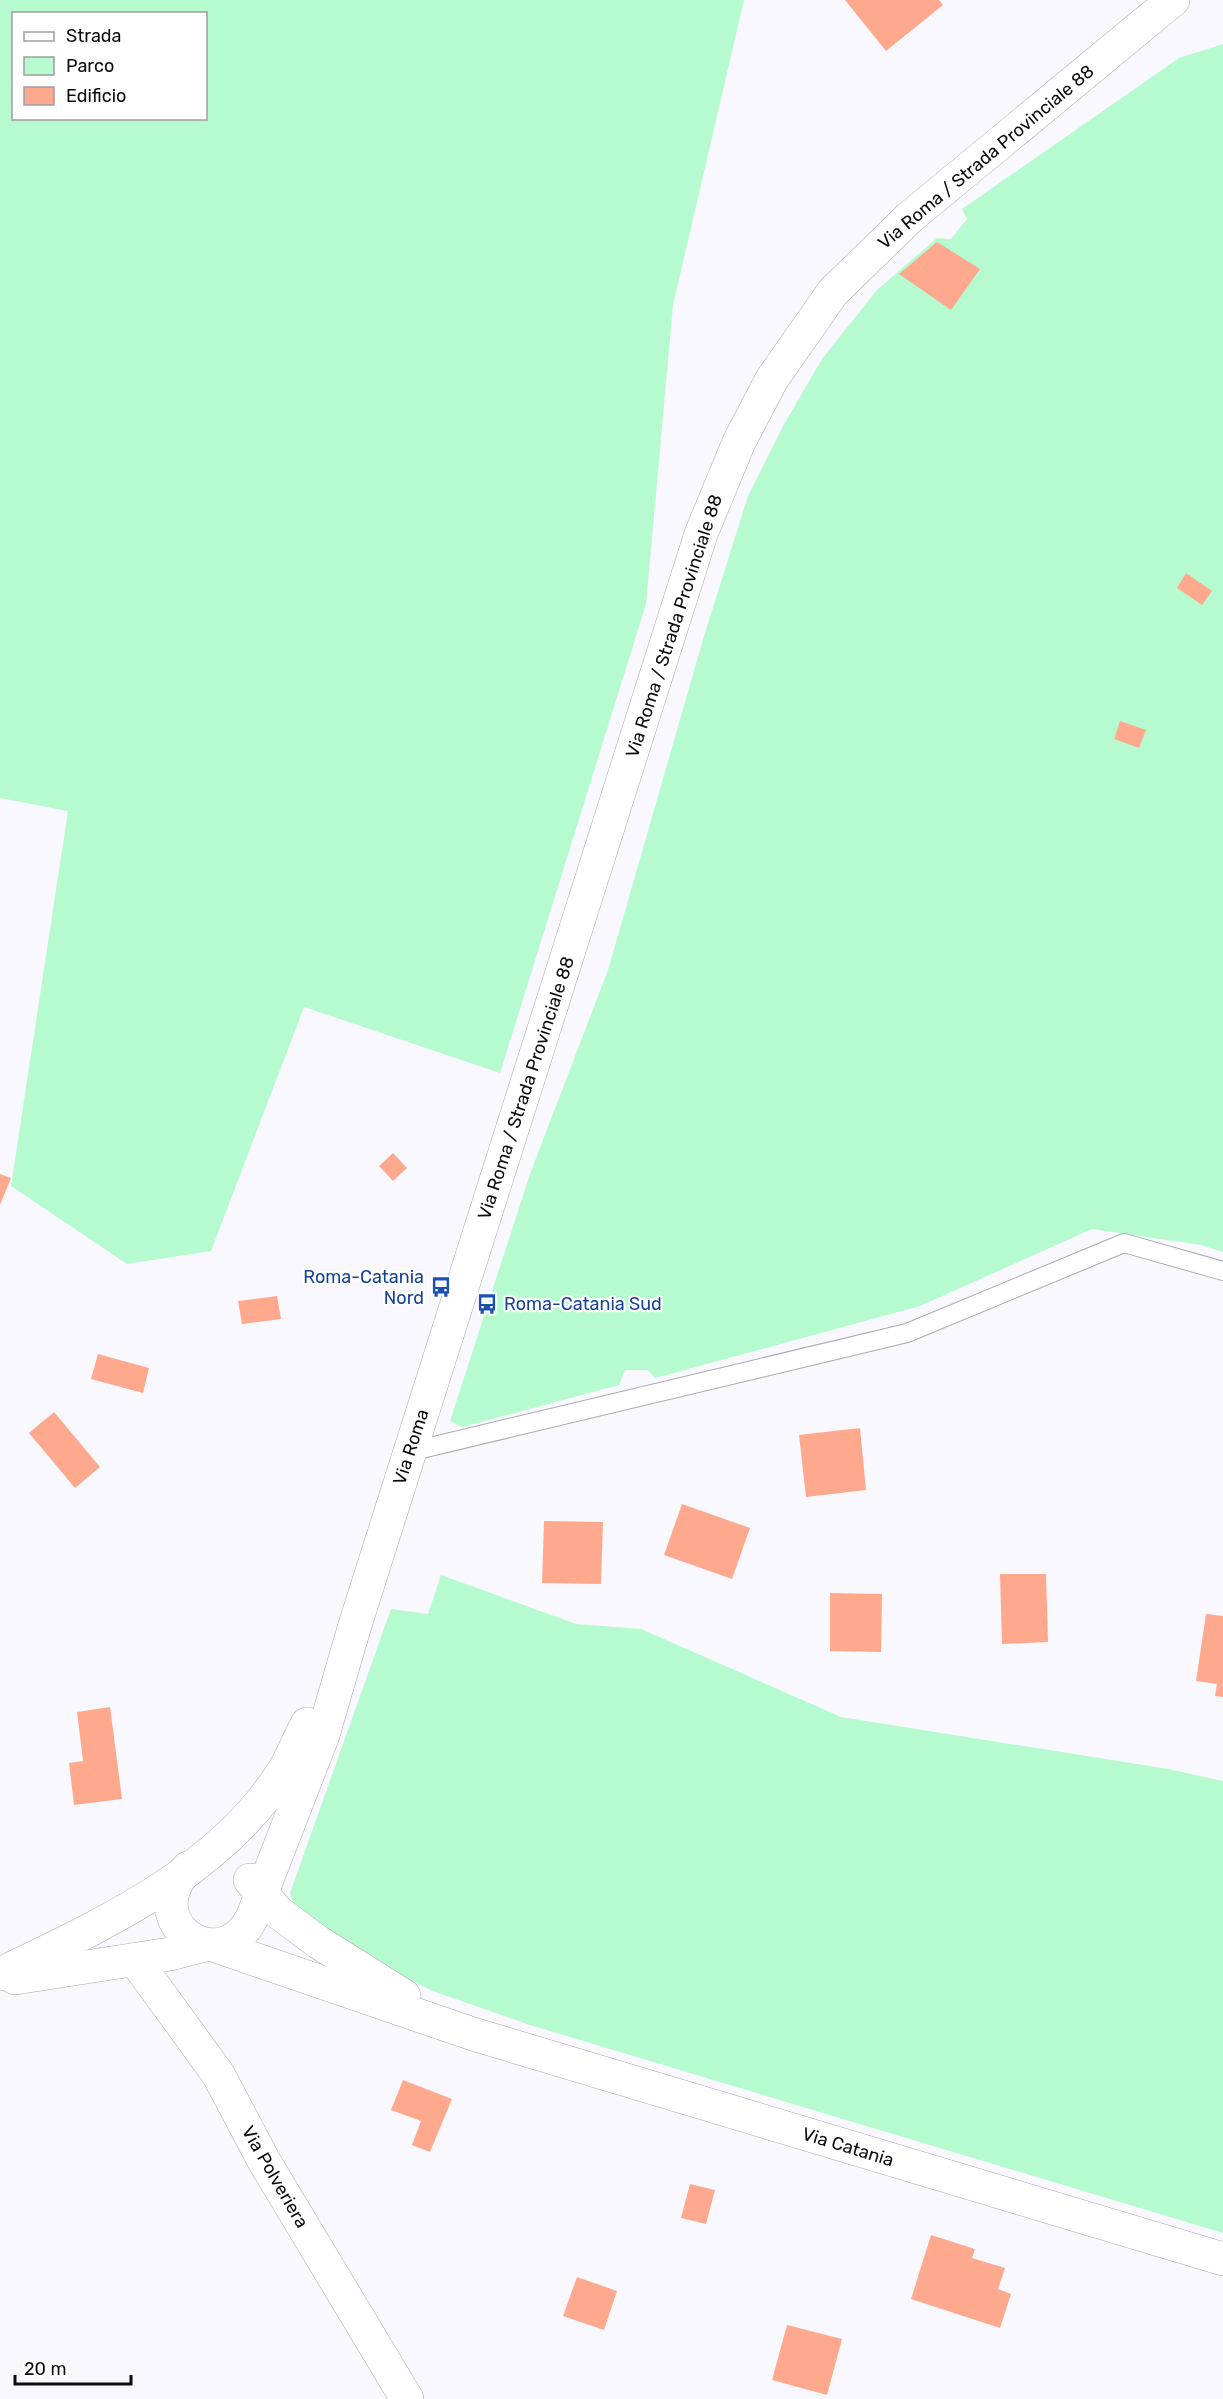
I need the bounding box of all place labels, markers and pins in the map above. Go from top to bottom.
place label: Roma-Catania Nord [303,1266,424,1309]
bus stop icon: Roma-Catania Nord [429,1275,453,1299]
bus stop icon: Roma-Catania Sud [475,1292,499,1316]
place label: Roma-Catania Sud [504,1293,662,1315]

